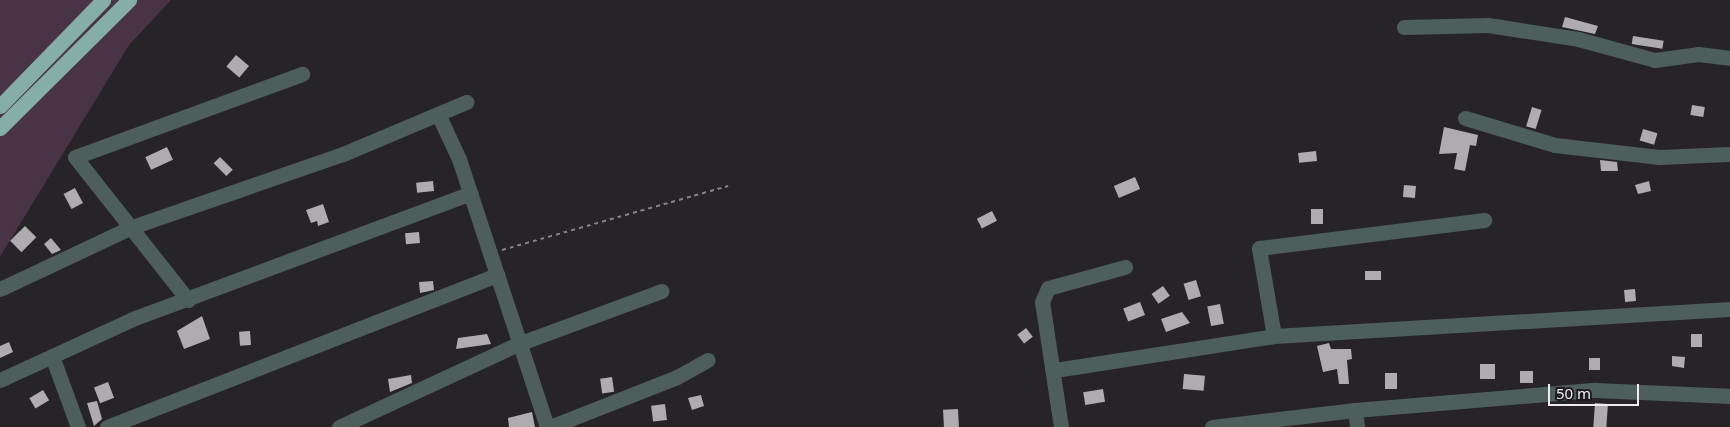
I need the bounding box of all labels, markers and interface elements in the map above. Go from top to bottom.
scale bar [1550,374,1641,406]
text: 50 m [1556,383,1591,403]

